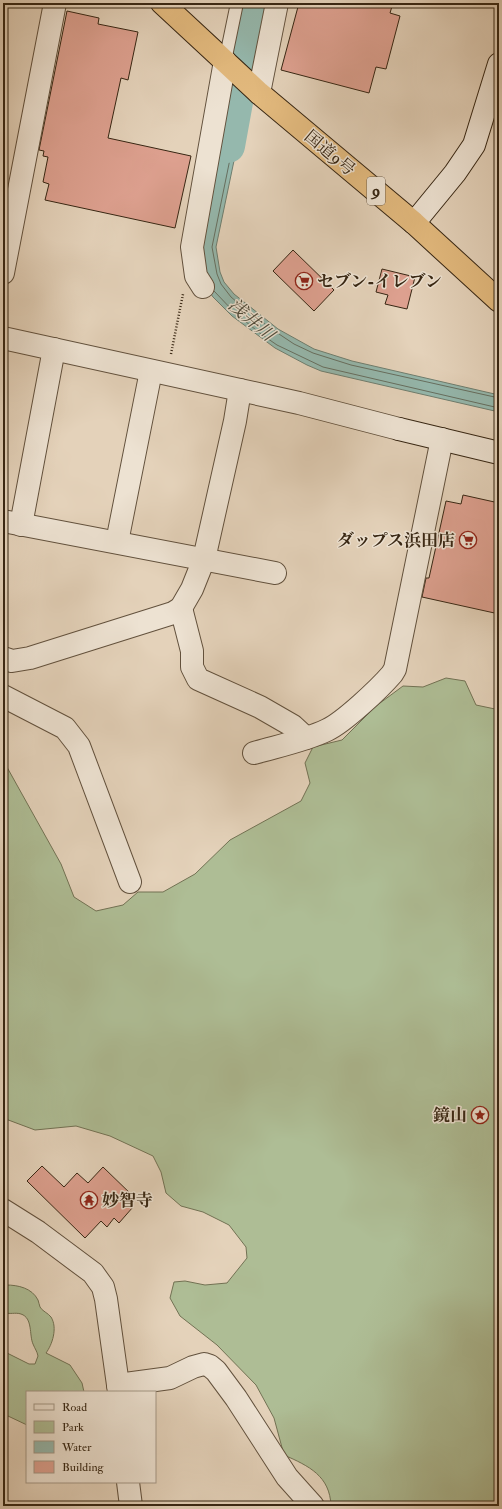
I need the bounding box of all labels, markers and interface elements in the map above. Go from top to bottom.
street label: 国道9号 [300,126,360,180]
road number: 9 [367,177,385,205]
supermarket icon: セブン-イレブン [294,271,314,291]
place label: セブン-イレブン [317,271,442,292]
water label: 浅井川 [223,294,280,348]
place label: ダップス浜田店 [337,530,455,551]
supermarket icon: ダップス浜田店 [458,530,478,550]
place label: 鏡山 [433,1105,467,1126]
place icon: 鏡山 [470,1105,490,1125]
temple icon: 妙智寺 [79,1190,99,1210]
place label: 妙智寺 [102,1190,153,1211]
legend [26,1391,156,1483]
text: Road [62,1400,87,1415]
text: Park [62,1420,84,1435]
text: Water [61,1440,92,1455]
text: Building [62,1460,105,1475]

